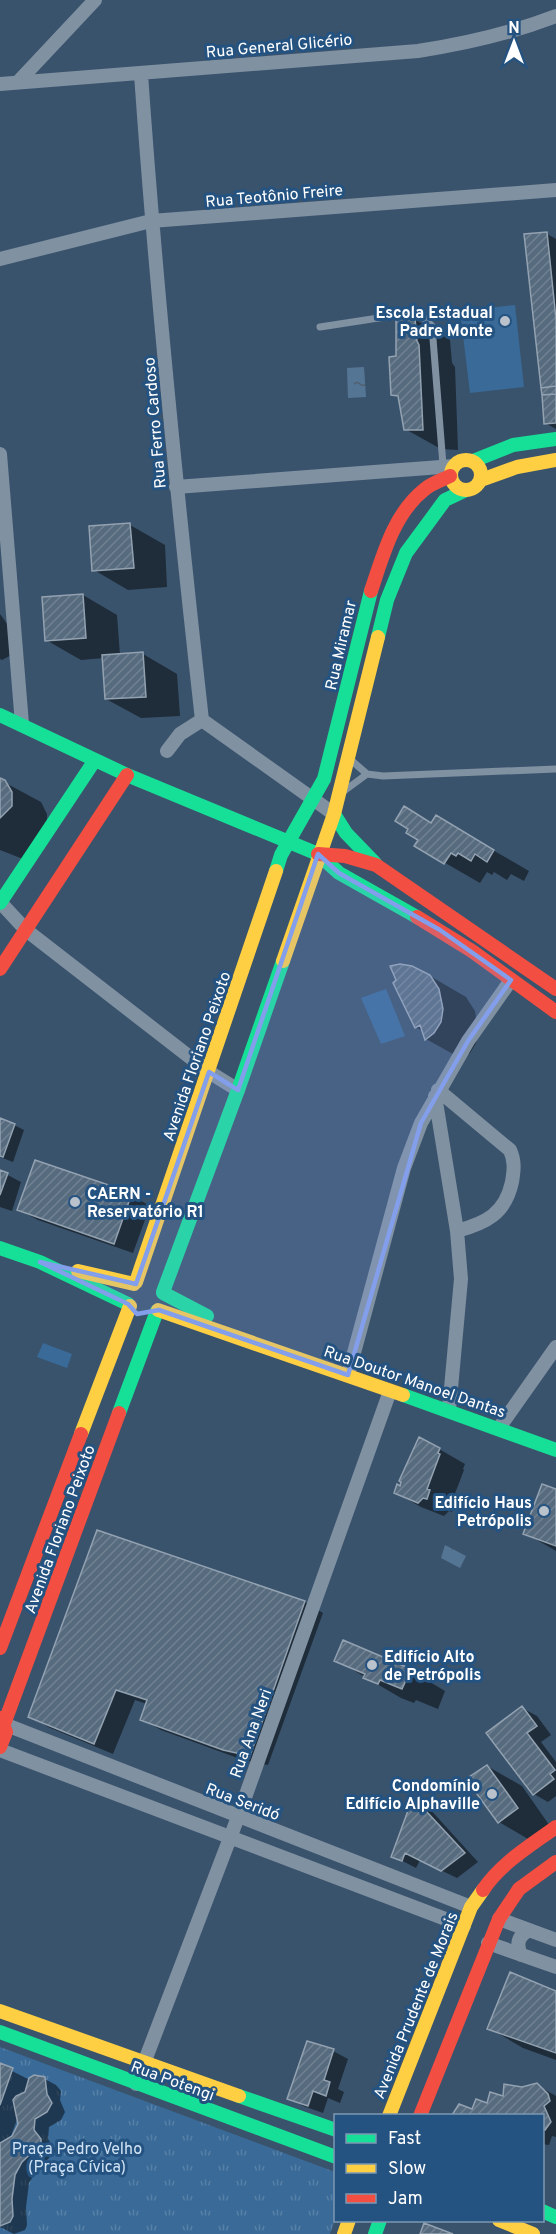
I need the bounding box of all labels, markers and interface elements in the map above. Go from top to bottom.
north arrow [484,12,544,72]
text: N [508,19,520,39]
street label: Rua General Glicério [205,31,353,63]
street label: Rua Teotônio Freire [205,181,344,213]
place label: Escola Estadual Padre Monte [376,304,493,342]
marker: Escola Estadual Padre Monte [498,314,512,328]
street label: Rua Ferro Cardoso [140,356,172,489]
street label: Rua Miramar [322,599,362,692]
street label: Avenida Floriano Peixoto [159,969,236,1144]
place label: CAERN - Reservatório R1 [87,1185,204,1223]
marker: CAERN - Reservatório R1 [68,1195,82,1209]
street label: Rua Doutor Manoel Dantas [321,1342,508,1423]
street label: Avenida Floriano Peixoto [21,1442,101,1617]
place label: Edifício Haus Petrópolis [434,1494,532,1532]
marker: Edifício Haus Petrópolis [537,1504,551,1518]
place label: Edifício Alto de Petrópolis [384,1648,482,1686]
marker: Edifício Alto de Petrópolis [365,1658,379,1672]
street label: Rua Ana Neri [226,1686,277,1781]
place label: Condomínio Edifício Alphaville [346,1777,480,1815]
street label: Rua Seridó [202,1780,282,1826]
marker: Condomínio Edifício Alphaville [485,1787,499,1801]
street label: Avenida Prudente de Morais [370,1909,464,2102]
street label: Rua Potengi [128,2058,217,2106]
legend [334,2114,544,2222]
text: Fast [388,2128,421,2151]
park label: Praça Pedro Velho (Praça Cívica) [12,2140,142,2178]
text: Slow [388,2158,426,2181]
text: Jam [388,2188,423,2211]

